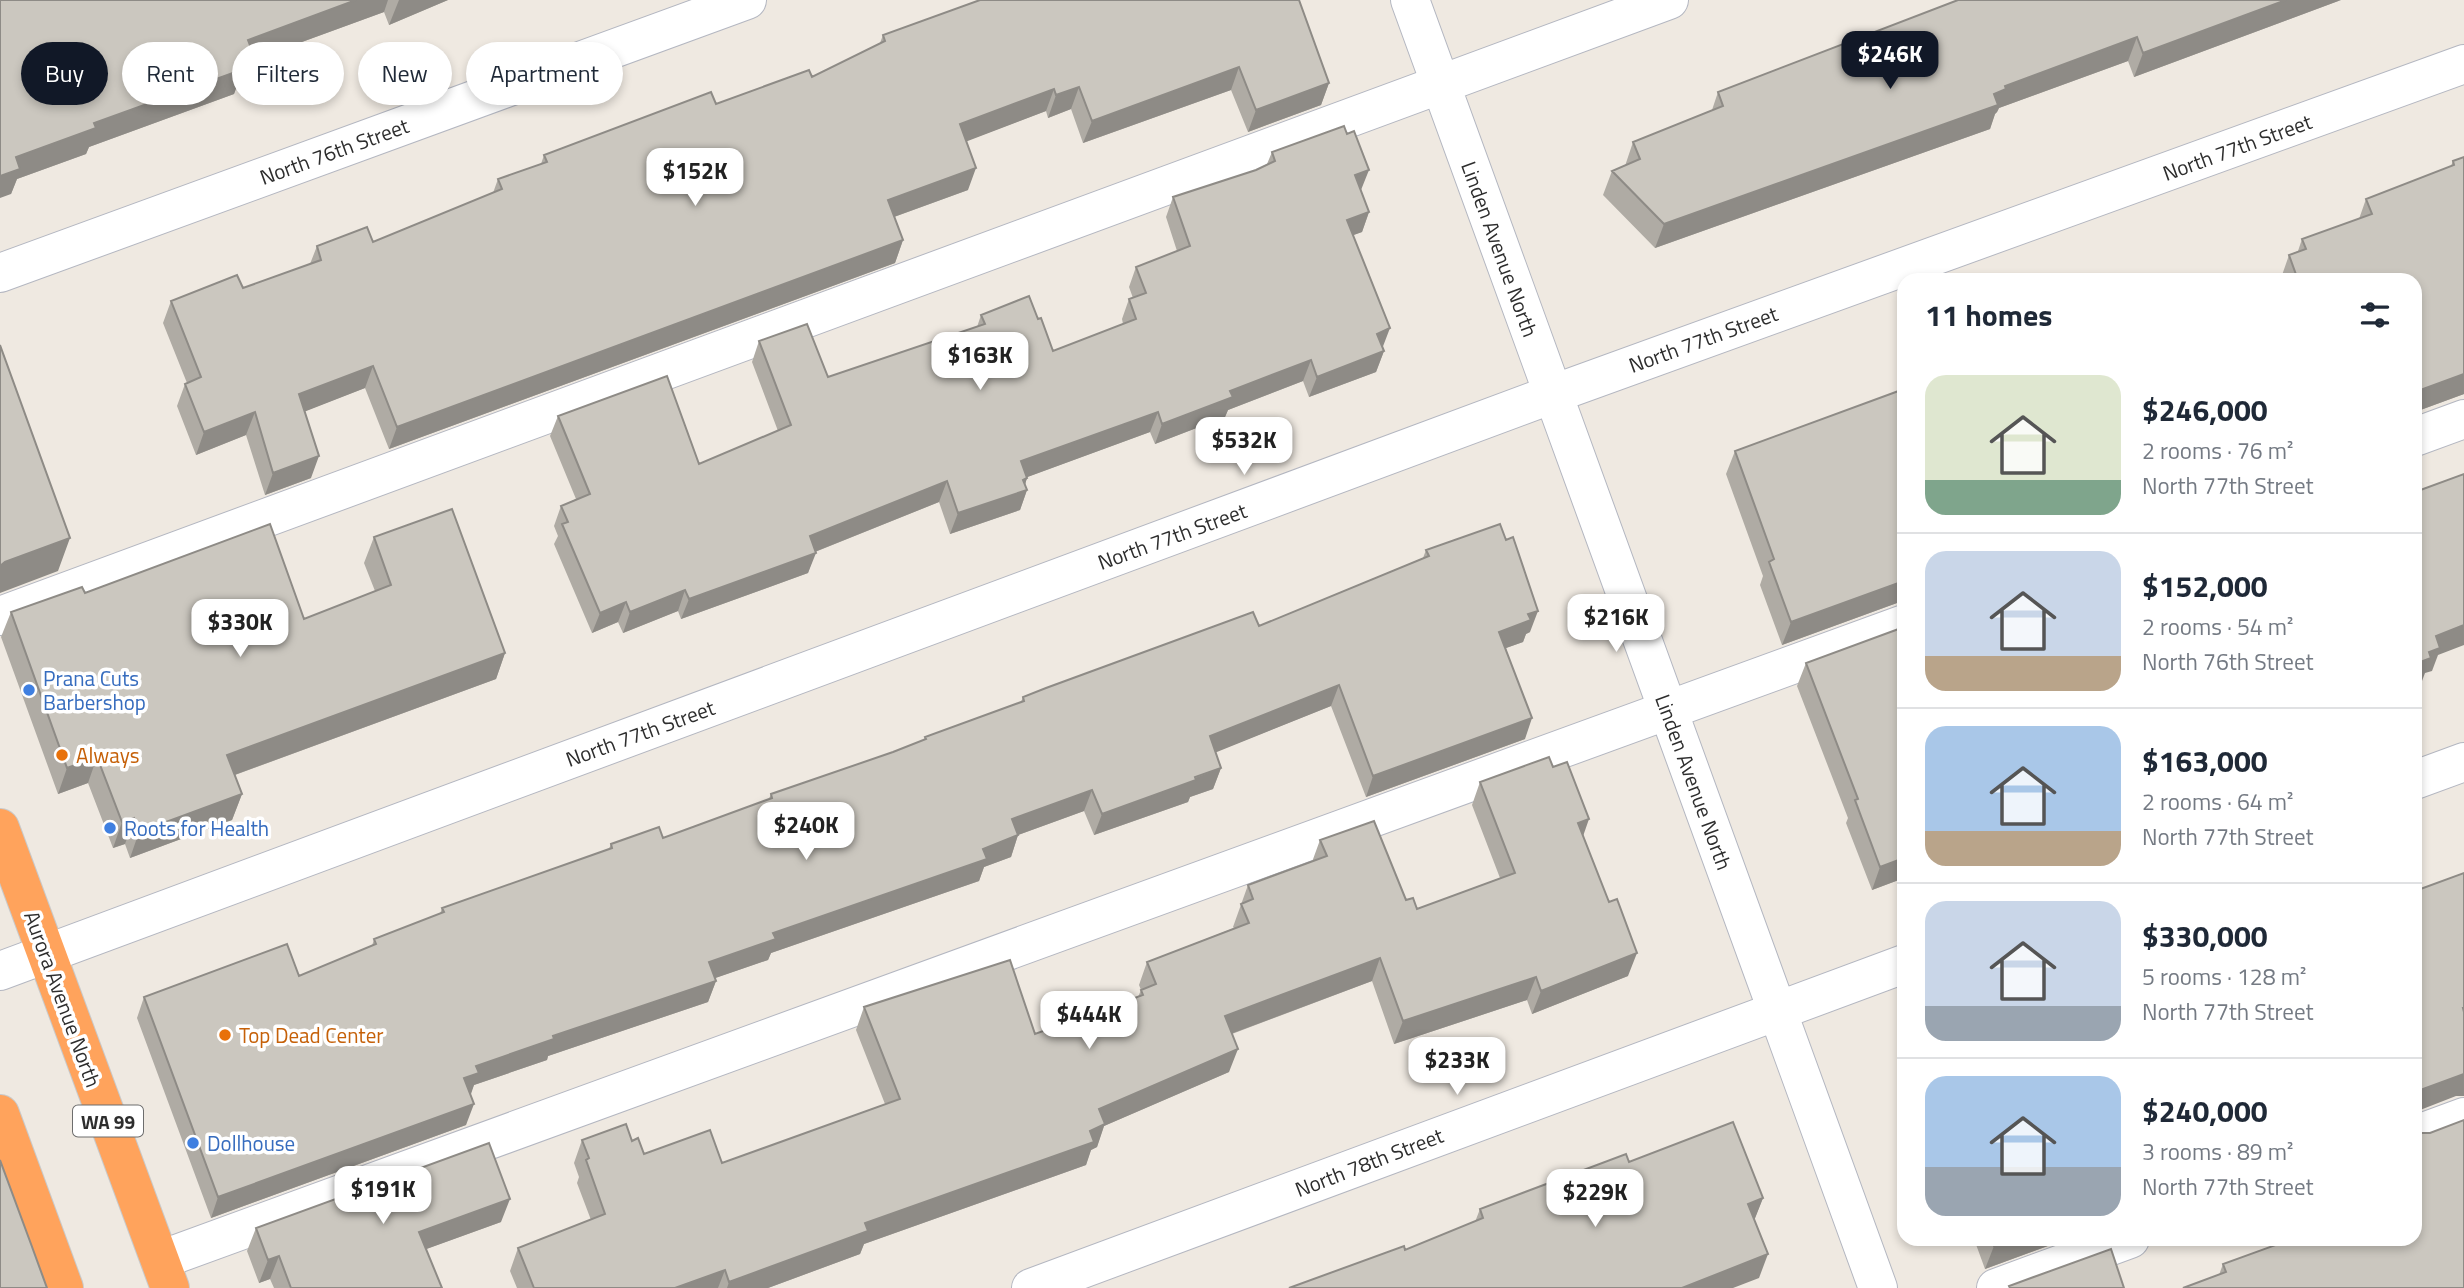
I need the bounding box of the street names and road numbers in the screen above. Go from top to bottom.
street label: North 77th Street [2158,105,2317,189]
street label: North 76th Street [255,109,414,193]
street label: Linden Avenue North [1453,157,1547,341]
street label: North 77th Street [1624,297,1783,381]
street label: North 77th Street [1093,494,1252,578]
street label: Linden Avenue North [1647,690,1741,874]
street label: North 77th Street [561,691,720,775]
street label: Aurora Avenue North [16,906,110,1092]
road number: WA 99 [73,1106,143,1136]
street label: North 78th Street [1290,1119,1448,1205]

